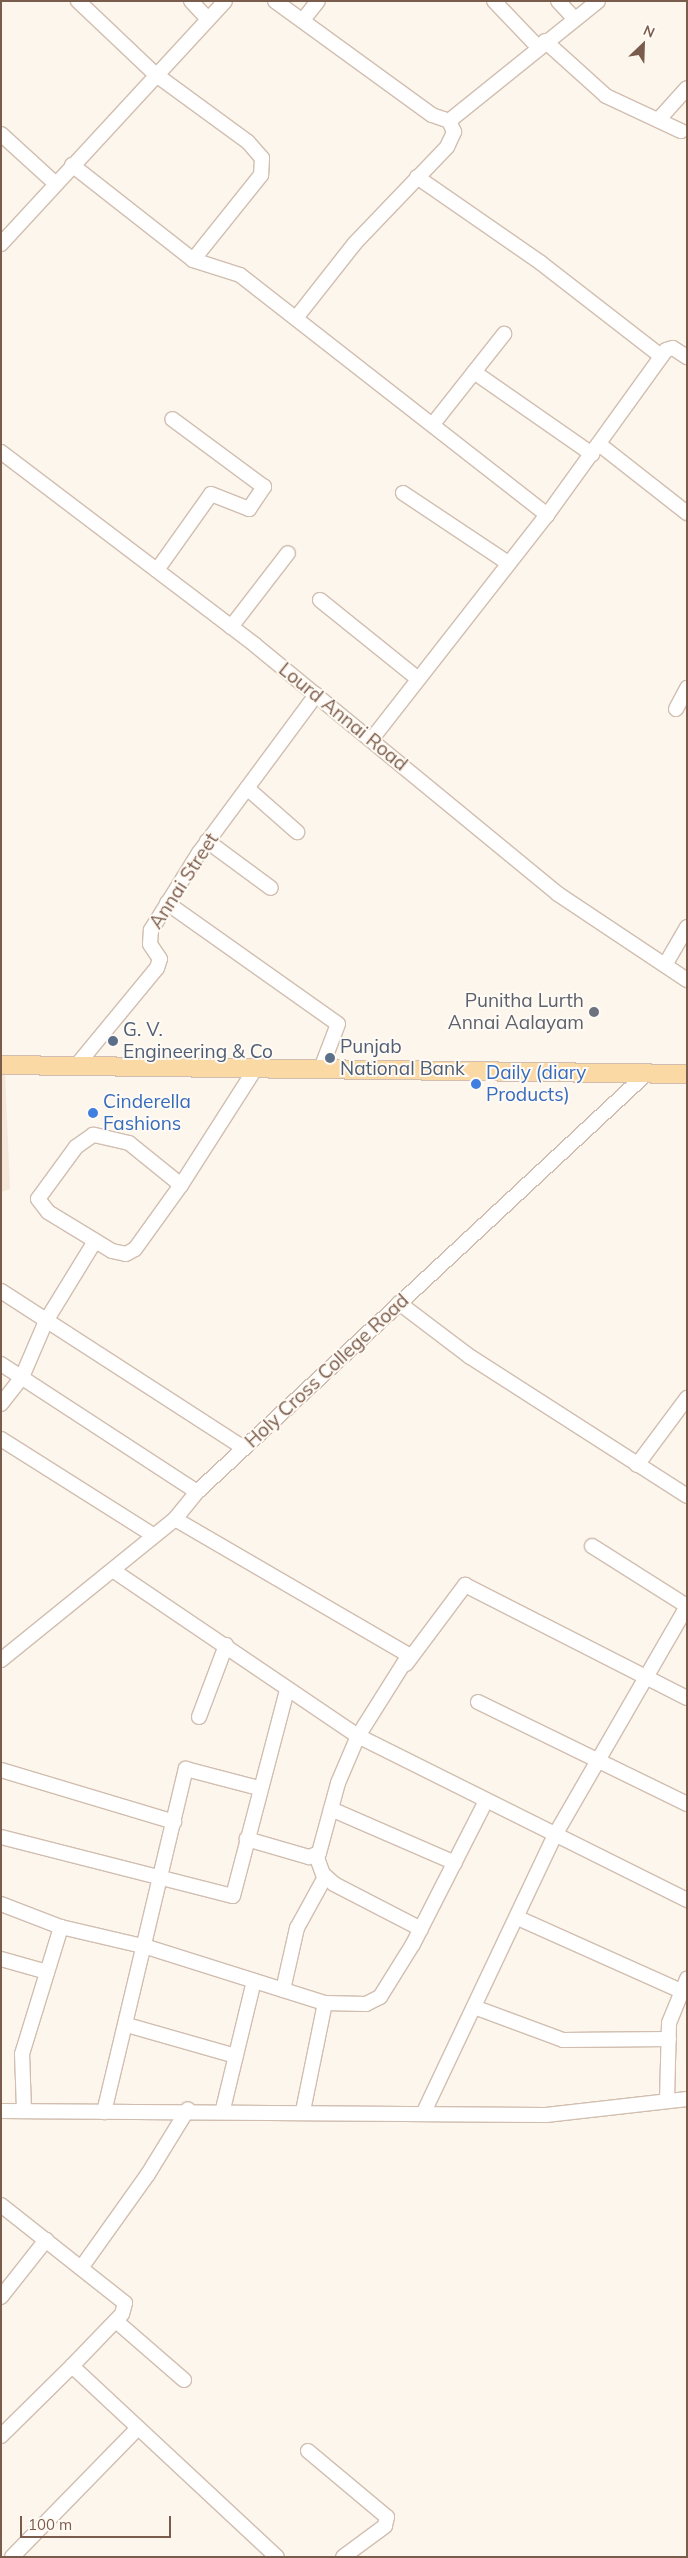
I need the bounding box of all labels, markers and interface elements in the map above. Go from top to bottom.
north arrow [618,20,668,70]
text: N [641,21,658,42]
street label: Lourd Annai Road [274,658,412,776]
street label: Annai Street [145,829,223,933]
place label: Punitha Lurth Annai Aalayam [448,990,584,1034]
marker: Punitha Lurth Annai Aalayam [588,1006,600,1018]
place label: G. V. Engineering & Co [123,1019,273,1063]
marker: G. V. Engineering & Co [107,1035,119,1047]
place label: Punjab National Bank [340,1036,465,1080]
marker: Punjab National Bank [324,1052,336,1064]
place label: Daily (diary Products) [486,1062,586,1106]
marker: Daily (diary Products) [470,1078,482,1090]
place label: Cinderella Fashions [103,1091,191,1135]
marker: Cinderella Fashions [87,1107,99,1119]
street label: Holy Cross College Road [240,1289,414,1453]
scale bar [22,2506,174,2538]
text: 100 m [28,2515,72,2534]

